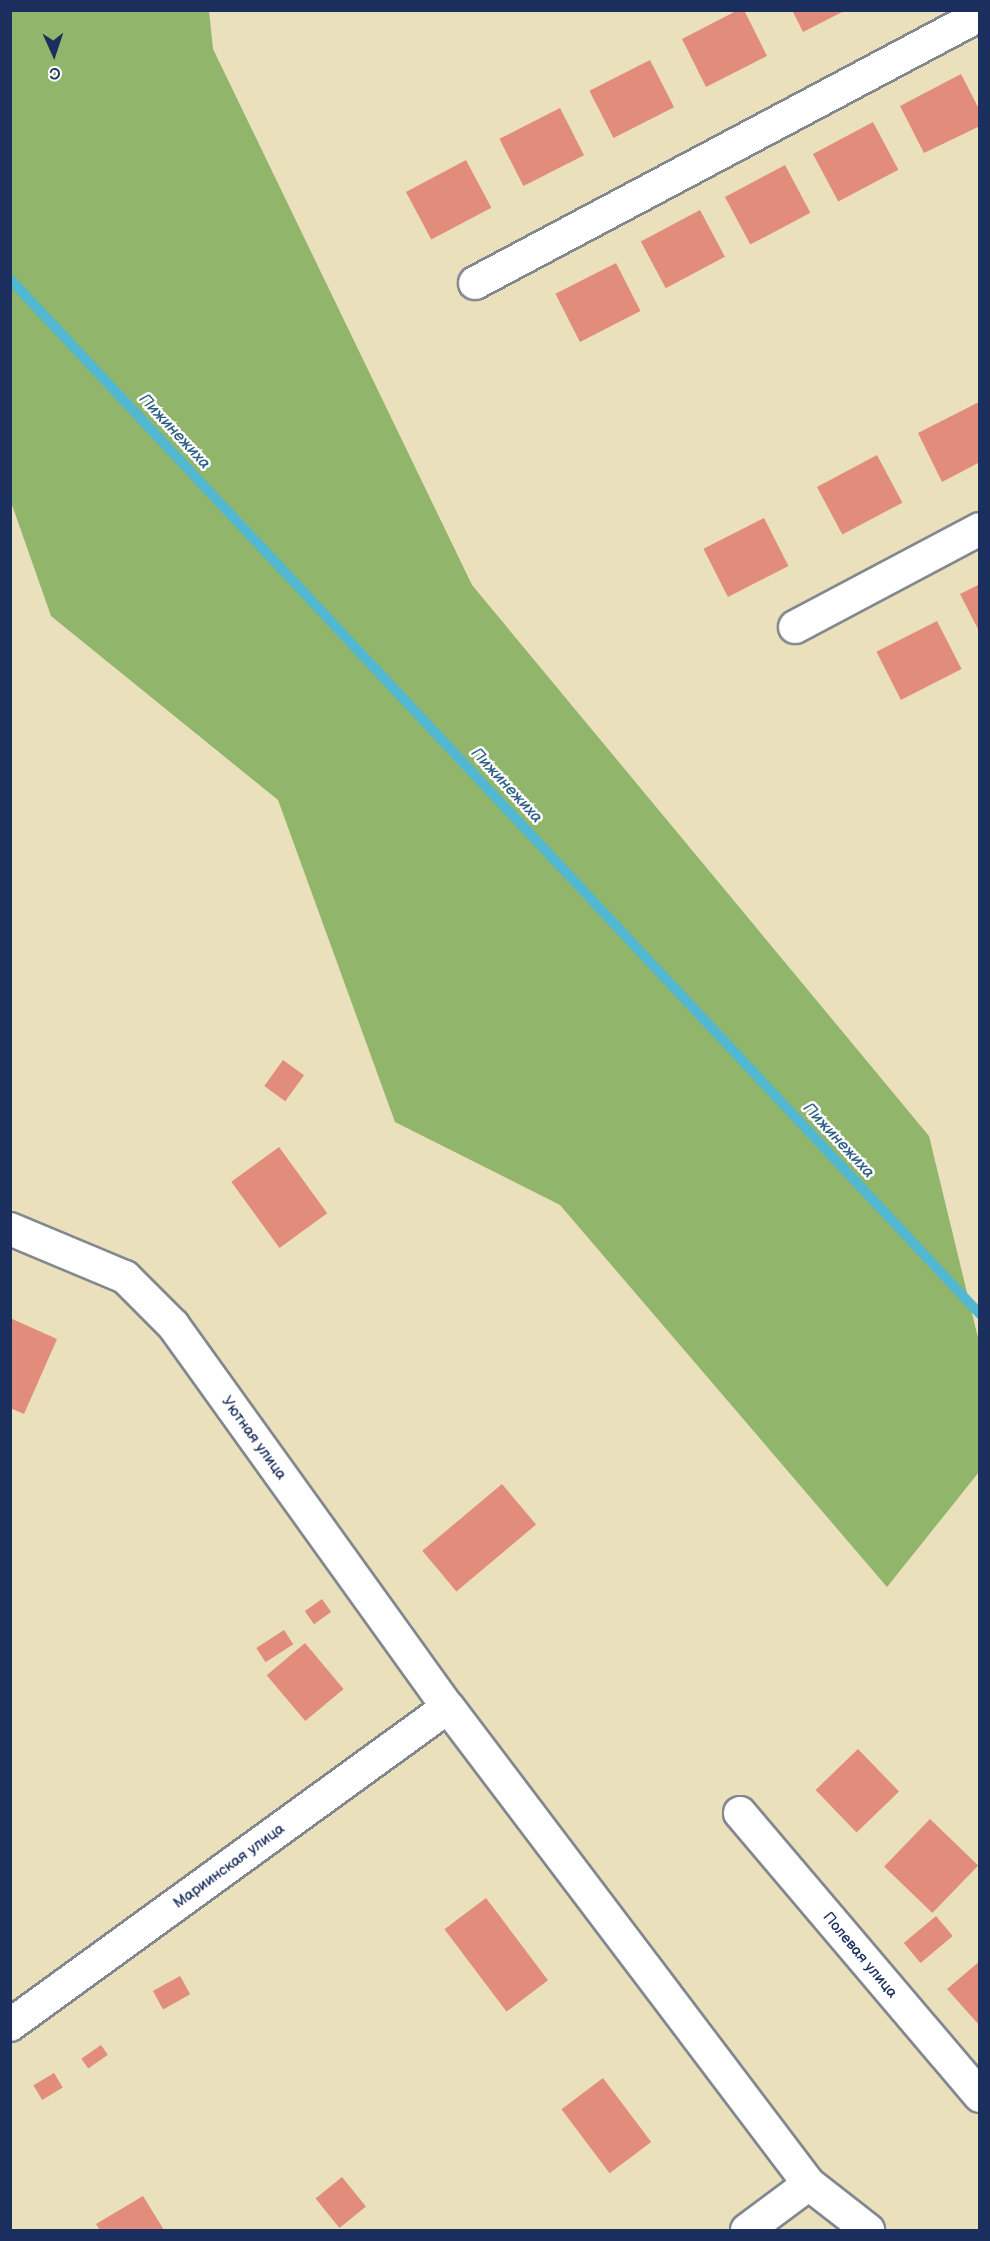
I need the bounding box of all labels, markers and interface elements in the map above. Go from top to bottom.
north arrow [24,24,84,84]
text: С [49,63,61,82]
water label: Пижинежиха [134,390,214,474]
water label: Пижинежиха [466,744,546,828]
water label: Пижинежиха [798,1099,878,1183]
street label: Уютная улица [218,1393,290,1483]
street label: Мариинская улица [170,1820,288,1912]
street label: Полевая улица [819,1908,901,2002]

